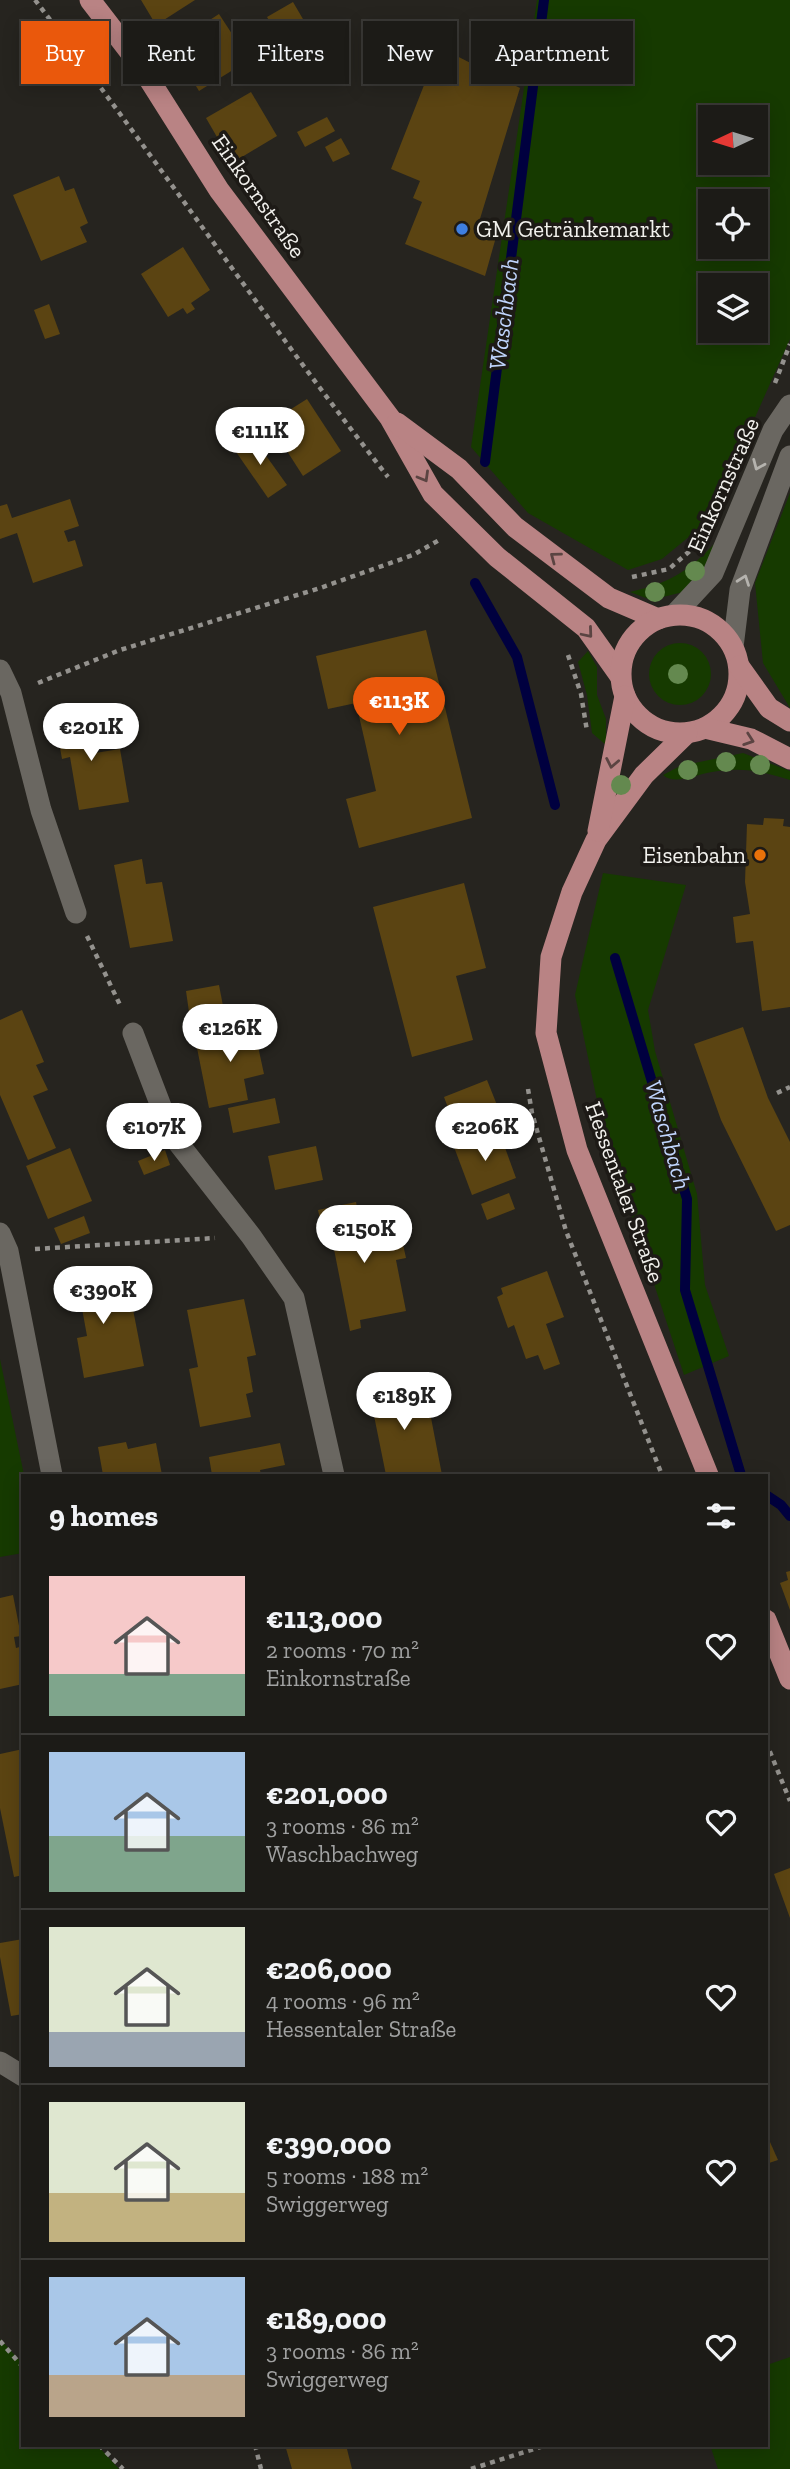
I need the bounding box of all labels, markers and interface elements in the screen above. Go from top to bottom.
chip: Buy [21,21,109,84]
chip: Rent [123,21,219,84]
chip: Filters [233,21,349,84]
chip: New [363,21,457,84]
chip: Apartment [471,21,633,84]
north arrow [698,105,768,175]
map controls [698,105,768,343]
street label: Einkornstraße [206,129,312,263]
button: locate [698,189,768,259]
place label: GM Getränkemarkt [476,215,670,243]
marker: GM Getränkemarkt [454,221,470,237]
water label: Waschbach [482,256,525,372]
button: layers [698,273,768,343]
pin: €111K [211,407,309,467]
street label: Einkornstraße [681,413,765,557]
text: €111K [232,416,289,444]
one-way arrow [752,458,766,470]
one-way arrow [416,470,429,483]
one-way arrow [550,553,563,566]
one-way arrow [736,574,750,586]
one-way arrow [580,624,592,637]
pin: €113K [350,678,448,737]
text: €113K [369,686,429,714]
pin: €201K [42,704,140,763]
text: €201K [59,712,123,740]
one-way arrow [742,732,754,746]
one-way arrow [606,757,621,769]
place label: Eisenbahn [643,841,746,869]
marker: Eisenbahn [752,847,768,863]
pin: €126K [181,1004,279,1064]
text: €126K [198,1013,262,1041]
water label: Waschbach [639,1077,698,1193]
street label: Hessentaler Straße [579,1098,671,1286]
pin: €107K [105,1104,203,1163]
pin: €206K [436,1104,534,1163]
text: €107K [122,1112,186,1140]
text: €206K [451,1112,519,1140]
pin: €150K [315,1206,413,1265]
text: €150K [332,1214,396,1242]
pin: €390K [54,1266,152,1326]
text: €390K [70,1275,136,1303]
pin: €189K [355,1372,453,1432]
text: €189K [372,1381,436,1409]
icon: filters [702,1497,740,1535]
text: 9 homes [49,1498,158,1534]
text: €113,000 [266,1600,383,1636]
icon: home [105,1604,189,1688]
icon: heart [702,1627,740,1665]
text: 2 rooms · 70 m² [266,1636,419,1664]
text: Einkornstraße [266,1664,411,1692]
text: €201,000 [266,1776,388,1812]
icon: home [105,1780,189,1864]
icon: heart [702,1803,740,1841]
text: 3 rooms · 86 m² [266,1812,419,1840]
text: Waschbachweg [266,1840,418,1868]
text: €206,000 [266,1951,392,1987]
icon: home [105,1955,189,2039]
icon: heart [702,1978,740,2016]
text: 4 rooms · 96 m² [266,1987,420,2015]
text: Hessentaler Straße [266,2015,456,2043]
text: €390,000 [266,2126,392,2162]
icon: home [105,2130,189,2214]
icon: heart [702,2153,740,2191]
text: 5 rooms · 188 m² [266,2162,428,2190]
text: Swiggerweg [266,2190,389,2218]
text: €189,000 [266,2301,387,2337]
icon: home [105,2305,189,2389]
icon: heart [702,2328,740,2366]
text: 3 rooms · 86 m² [266,2337,419,2365]
text: Swiggerweg [266,2365,389,2393]

